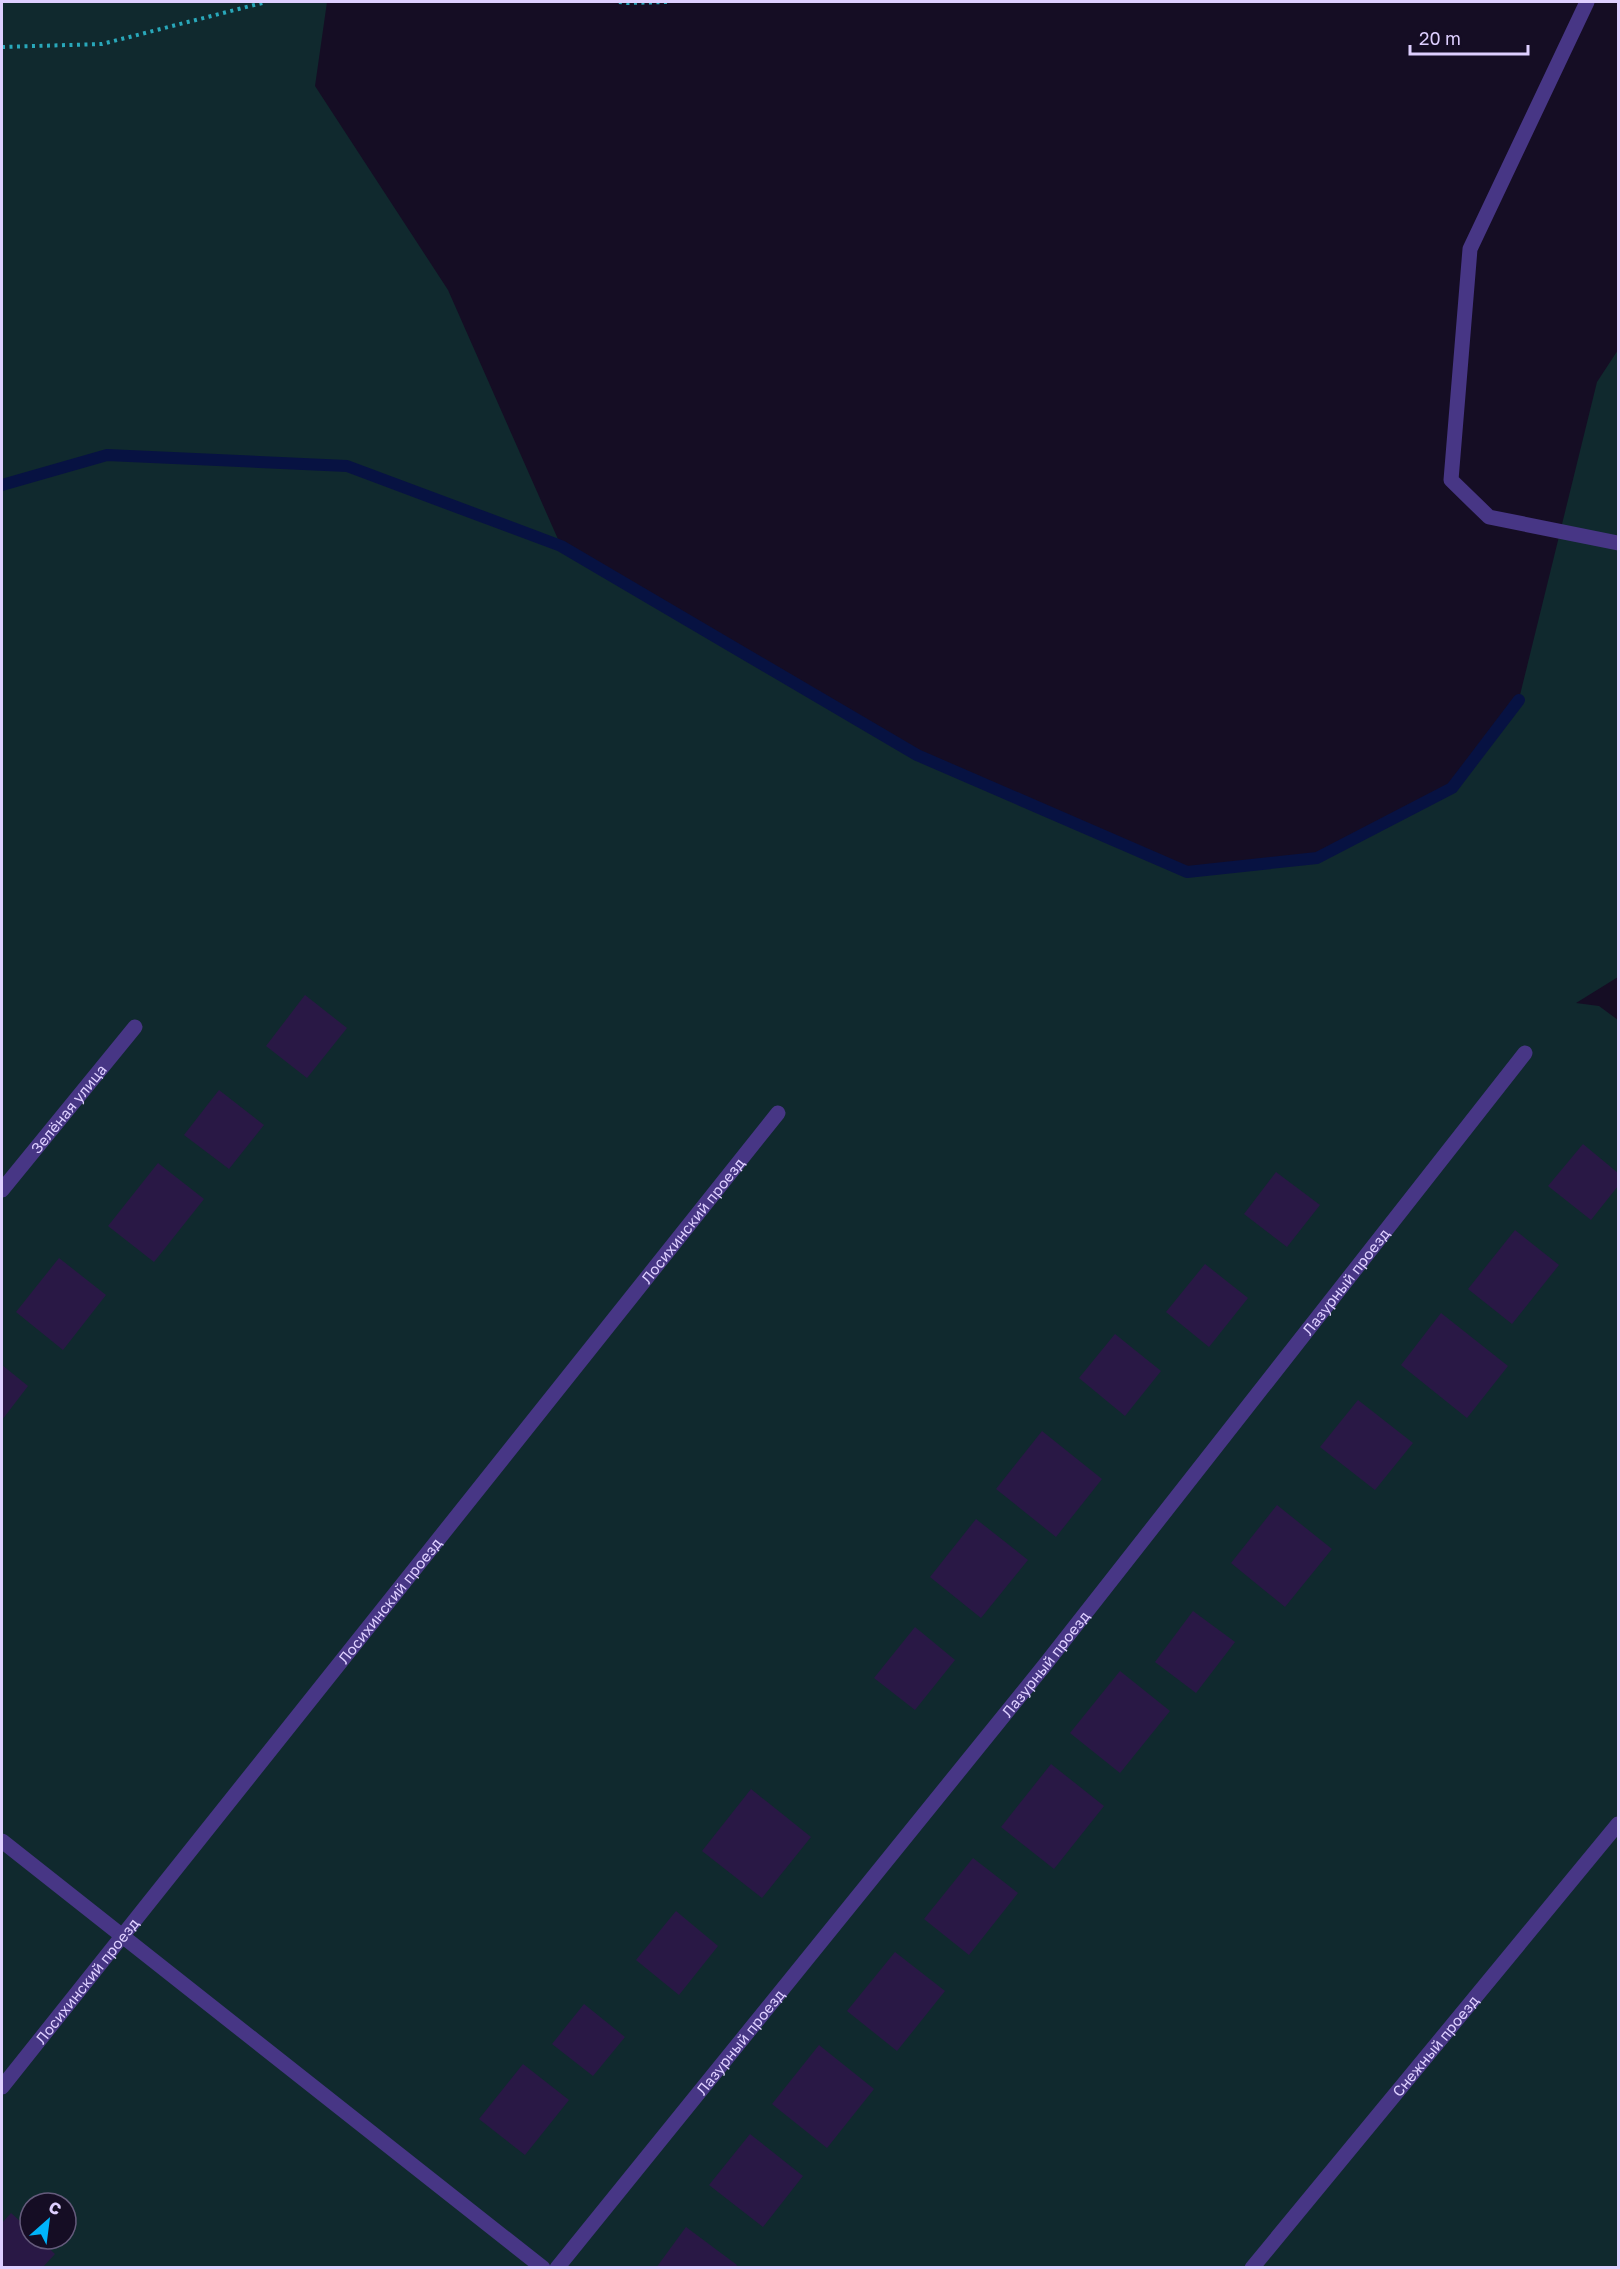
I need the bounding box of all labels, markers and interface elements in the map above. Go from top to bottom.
scale bar [1410,18,1528,56]
text: 20 m [1419,27,1461,49]
street label: Зелёная улица [27,1060,110,1157]
street label: Лосихинский проезд [637,1154,748,1287]
street label: Лазурный проезд [1298,1225,1393,1338]
street label: Лосихинский проезд [334,1534,445,1667]
street label: Лазурный проезд [998,1607,1093,1720]
street label: Лосихинский проезд [31,1914,142,2047]
street label: Лазурный проезд [692,1985,788,2098]
street label: Снежный проезд [1388,1992,1482,2100]
north arrow [18,2191,78,2251]
text: С [45,2196,65,2219]

